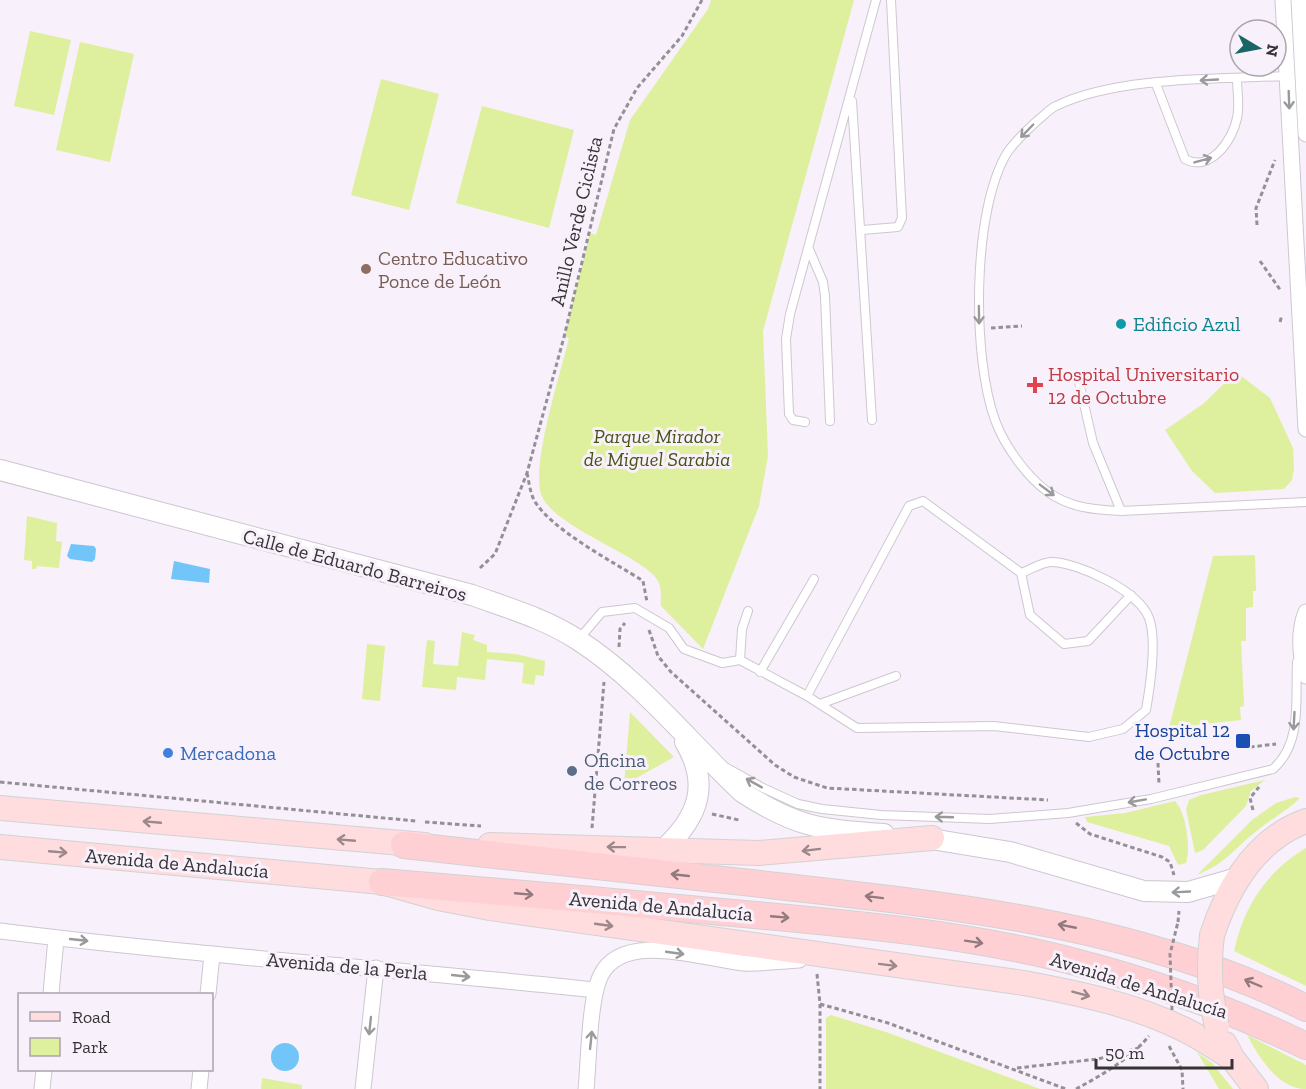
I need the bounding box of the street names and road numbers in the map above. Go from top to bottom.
street label: Anillo Verde Ciclista [545,133,607,308]
street label: Calle de Eduardo Barreiros [240,524,470,606]
street label: Avenida de Andalucía [84,843,270,883]
street label: Avenida de Andalucía [568,886,754,926]
street label: Avenida de la Perla [265,947,429,985]
street label: Avenida de Andalucía [1048,947,1231,1023]

